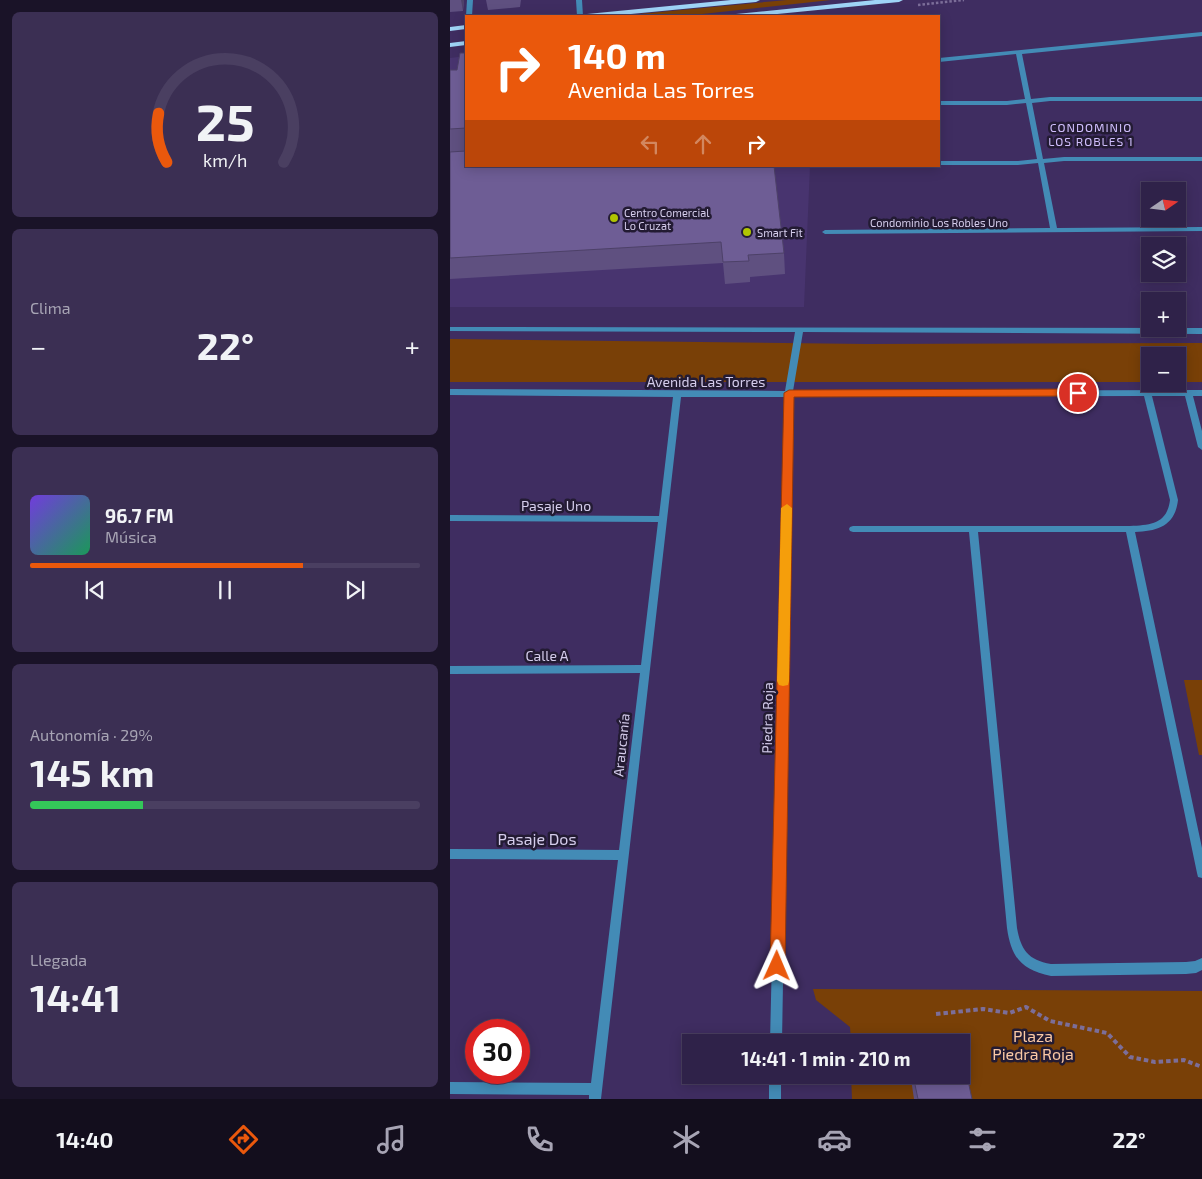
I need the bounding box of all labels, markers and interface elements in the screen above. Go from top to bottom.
text: 140 m [568,34,666,76]
icon: right [485,35,550,100]
text: Avenida Las Torres [568,76,755,102]
text: 25 [196,89,254,151]
district label: CONDOMINIO LOS ROBLES 1 [1048,120,1134,148]
icon: left [636,130,664,158]
icon: ahead [689,130,717,158]
icon: right [742,130,770,158]
text: km/h [203,149,247,171]
north arrow [1141,182,1186,228]
map controls [1141,182,1186,392]
place label: Centro Comercial Lo Cruzat [624,206,710,232]
marker: Centro Comercial Lo Cruzat [608,212,620,224]
street label: Condominio Los Robles Uno [870,216,1008,229]
marker: Smart Fit [741,226,753,238]
place label: Smart Fit [757,226,803,239]
button: layers [1141,237,1186,282]
button: + [1141,292,1186,337]
text: Clima [30,298,71,317]
text: 22° [197,322,254,368]
text: − [30,329,46,363]
text: + [405,329,420,363]
button: − [1141,347,1186,392]
pin [1057,372,1099,414]
street label: Avenida Las Torres [647,373,765,390]
icon: arrive [1064,379,1092,407]
street label: Pasaje Uno [521,497,591,514]
text: 96.7 FM [105,504,174,527]
text: Música [105,527,157,546]
icon: previous [81,576,109,604]
icon: pause [211,576,239,604]
icon: next [341,576,369,604]
street label: Calle A [526,647,569,664]
street label: Piedra Roja [758,682,776,754]
street label: Araucanía [609,712,633,778]
text: Autonomía · 29% [30,725,153,744]
text: 145 km [30,749,155,795]
street label: Pasaje Dos [497,829,577,849]
position arrow [750,939,802,991]
text: Llegada [30,950,87,969]
text: 14:41 [30,974,121,1020]
speed limit sign: 30 [465,1019,530,1084]
park label: Plaza Piedra Roja [992,1026,1074,1064]
text: 14:41 · 1 min · 210 m [741,1047,911,1070]
icon: directions [226,1122,261,1157]
icon: music [374,1122,409,1157]
icon: phone [522,1122,557,1157]
icon: climate [669,1122,704,1157]
icon: car [817,1122,852,1157]
icon: filters [965,1122,1000,1157]
text: 14:40 [56,1126,113,1152]
text: 22° [1112,1126,1146,1152]

